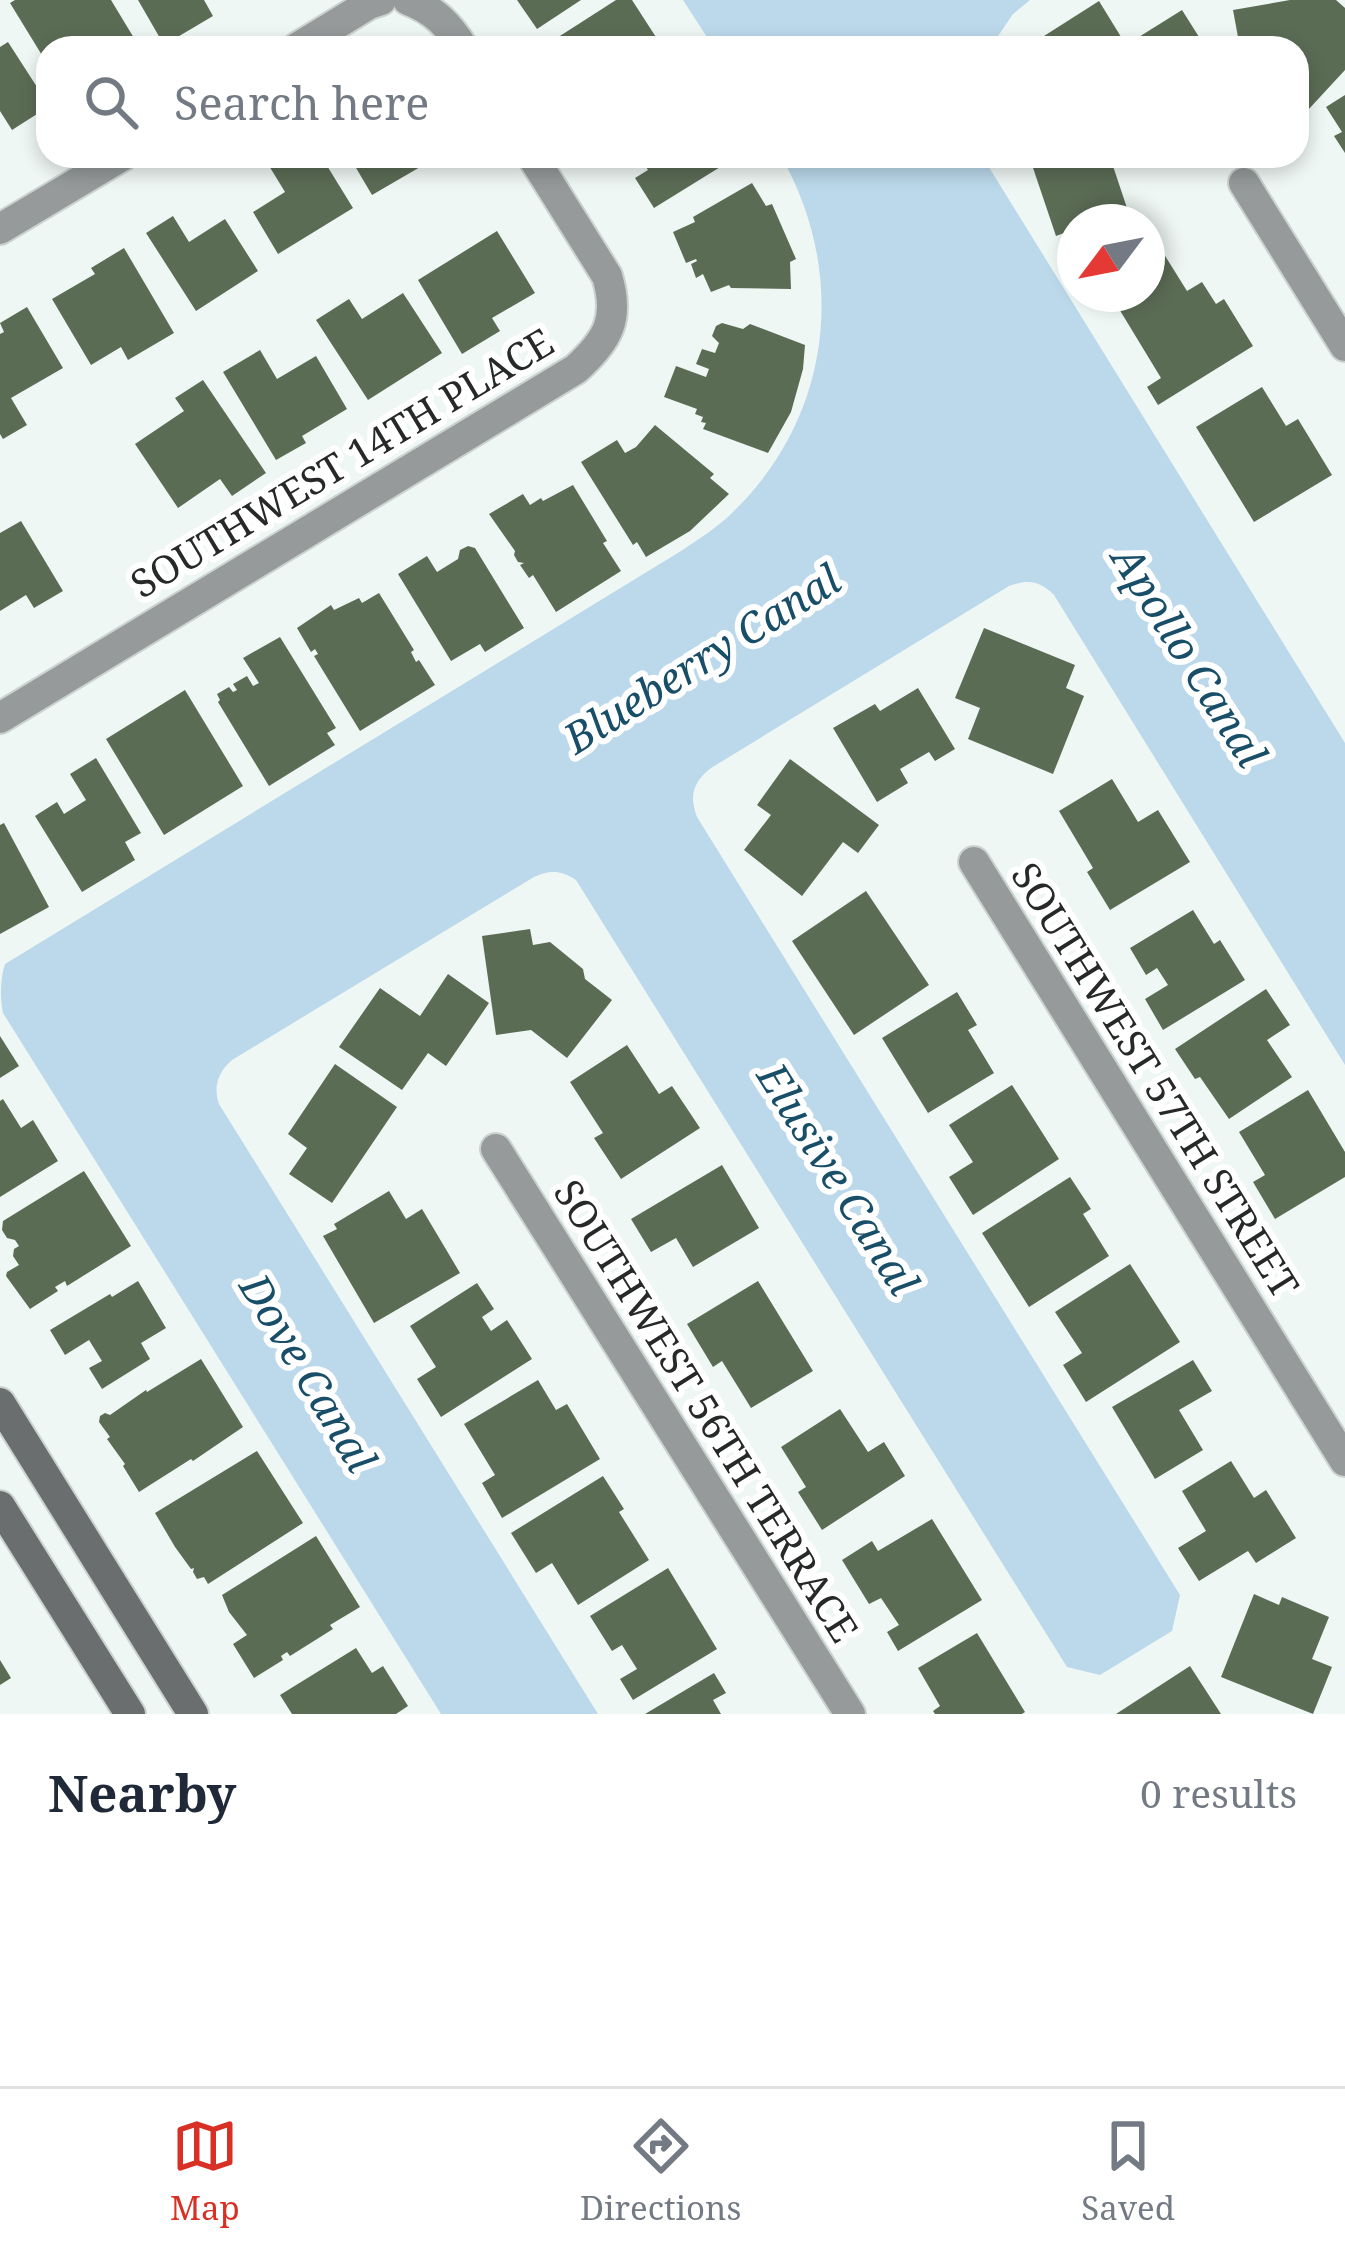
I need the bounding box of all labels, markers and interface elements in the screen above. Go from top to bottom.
search box [36,36,1309,168]
icon: search [78,69,144,135]
text: Search here [174,72,429,133]
north arrow [1057,204,1165,312]
street label: SOUTHWEST 14TH PLACE [120,314,562,609]
water label: Apollo Canal [1098,531,1281,777]
water label: Blueberry Canal [551,550,850,766]
street label: SOUTHWEST 57TH STREET [1000,852,1312,1307]
water label: Elusive Canal [745,1051,933,1305]
street label: SOUTHWEST 56TH TERRACE [543,1169,872,1651]
water label: Dove Canal [227,1262,391,1482]
text: Nearby [48,1757,236,1827]
text: 0 results [1140,1766,1297,1819]
tab: Map [170,2113,240,2230]
tab: Directions [580,2113,741,2230]
tab: Saved [1081,2113,1175,2230]

